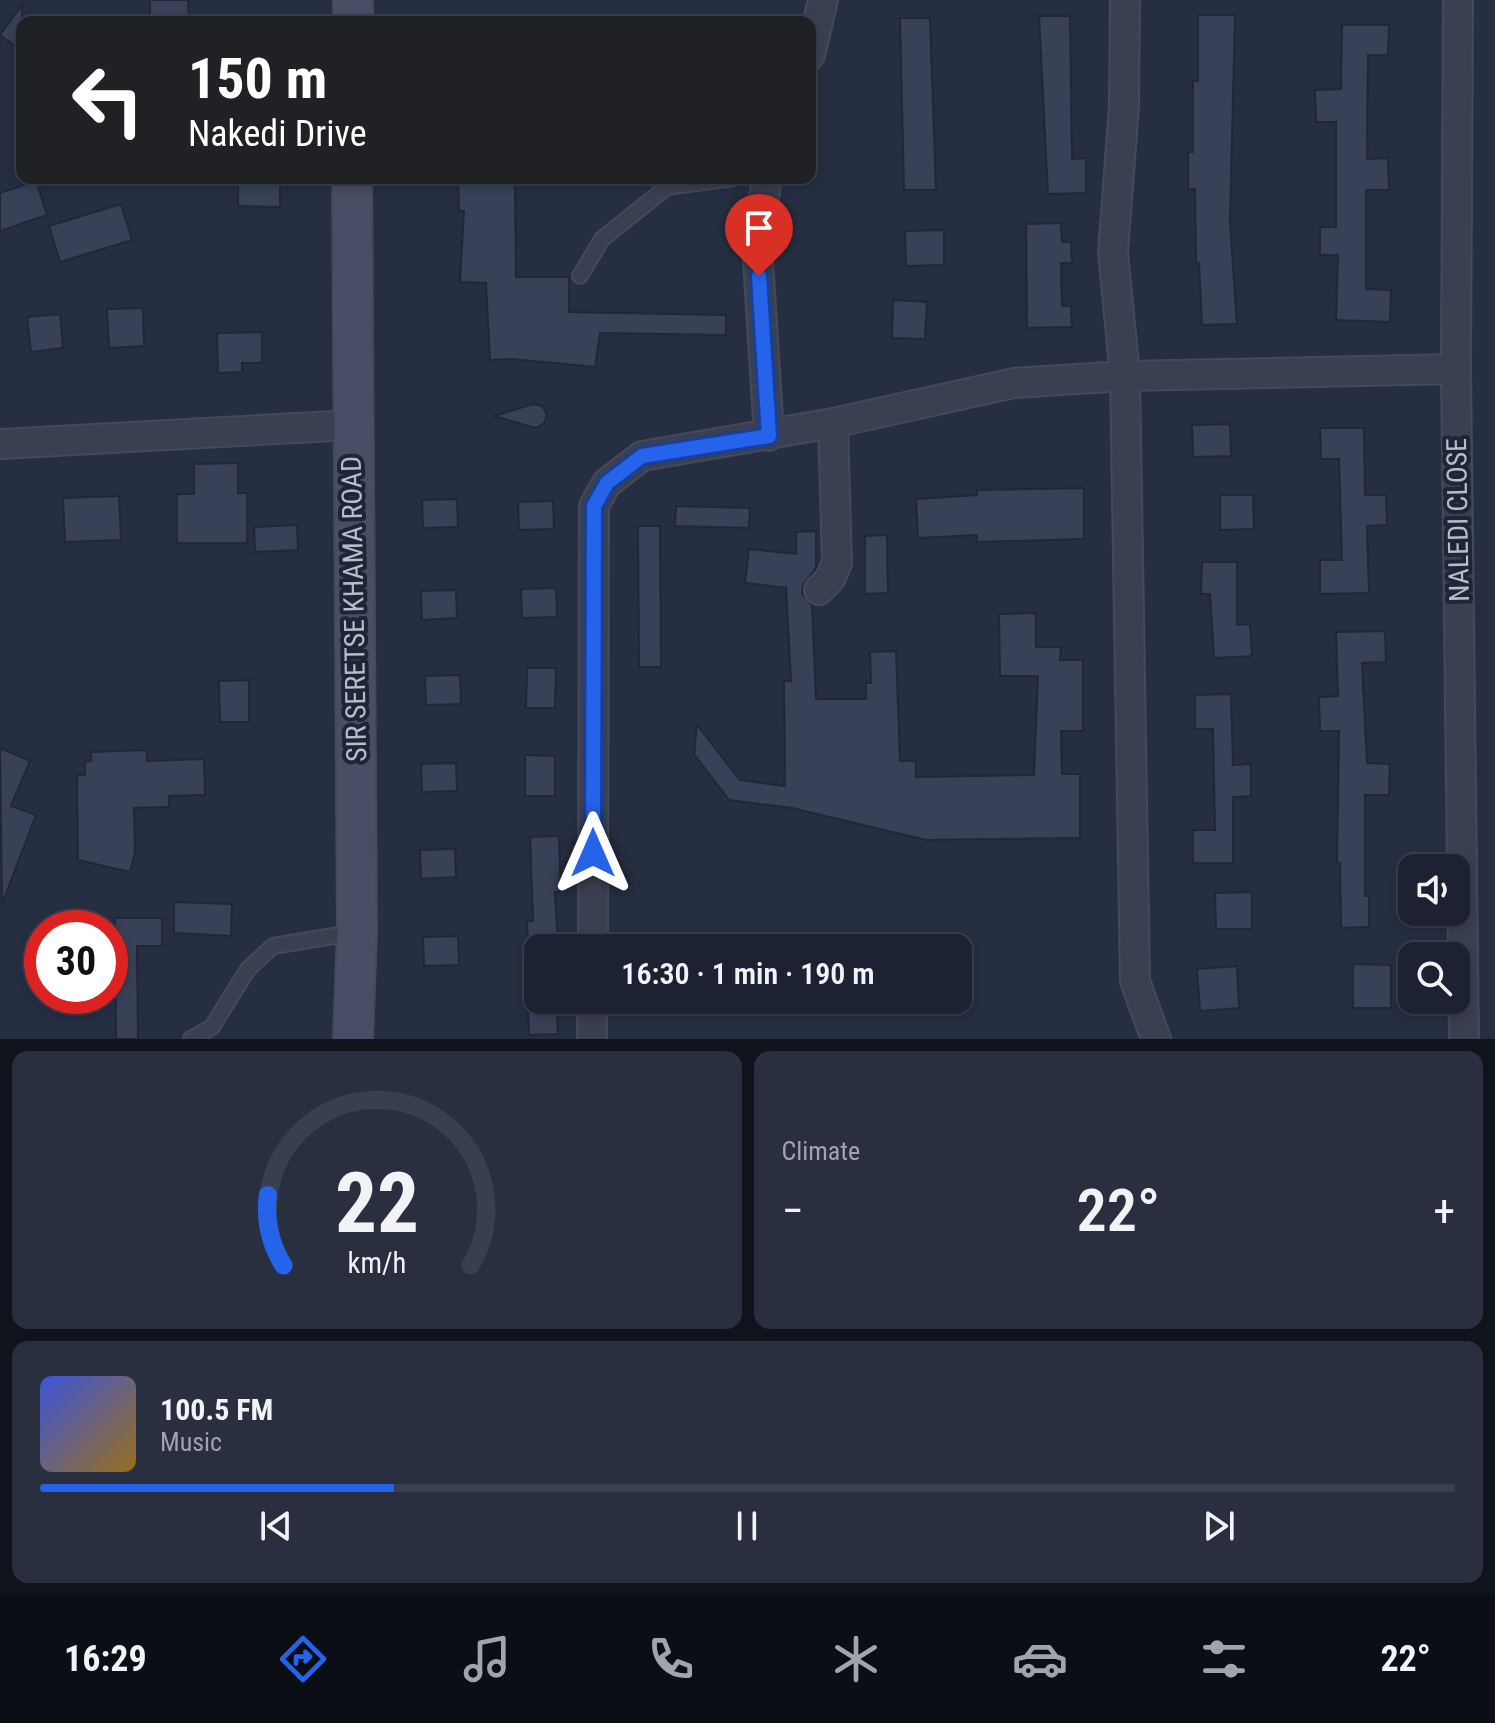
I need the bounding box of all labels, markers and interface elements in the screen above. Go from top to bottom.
text: 150 m [188,46,327,112]
icon: left [56,48,160,152]
text: Nakedi Drive [188,113,367,155]
pin [725,194,793,276]
icon: arrive [737,206,781,250]
street label: NALEDI CLOSE [1440,438,1476,602]
street label: SIR SERETSE KHAMA ROAD [335,456,373,762]
position arrow [551,811,635,895]
map controls [1398,854,1470,1014]
button: sound [1398,854,1470,926]
speed limit sign: 30 [24,910,128,1014]
button: search [1398,942,1470,1014]
text: 16:30 · 1 min · 190 m [621,956,875,991]
text: Climate [782,1136,860,1166]
text: 22 [335,1155,419,1252]
text: 22° [1077,1175,1160,1246]
text: − [782,1185,804,1237]
text: + [1433,1185,1455,1237]
text: km/h [347,1246,406,1280]
text: 100.5 FM [160,1392,273,1427]
text: Music [160,1427,222,1457]
icon: previous [254,1504,298,1548]
icon: pause [725,1504,769,1548]
icon: next [1197,1504,1241,1548]
icon: directions [275,1631,331,1687]
icon: music [459,1631,515,1687]
icon: phone [643,1631,699,1687]
icon: climate [828,1631,884,1687]
icon: car [1012,1631,1068,1687]
icon: filters [1196,1631,1252,1687]
text: 16:29 [64,1638,147,1680]
text: 22° [1380,1638,1431,1680]

